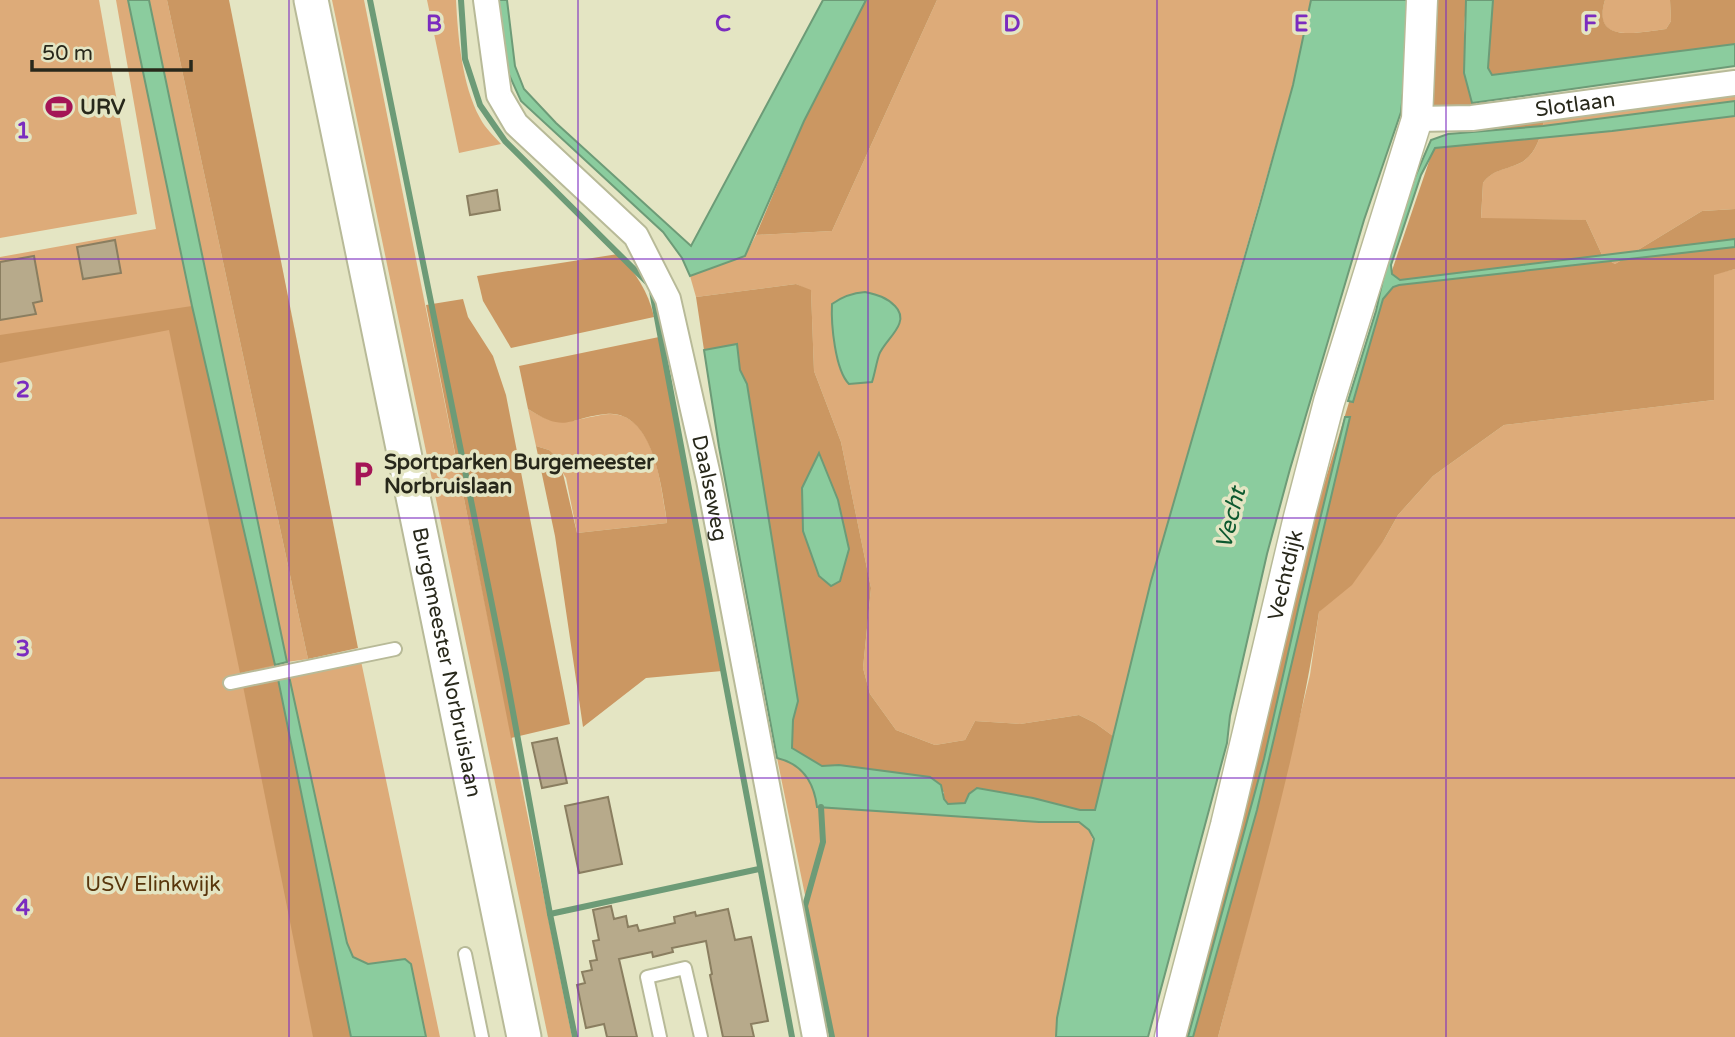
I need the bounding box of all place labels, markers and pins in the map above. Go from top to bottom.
sports icon: URV [44,92,74,122]
place label: URV [80,95,126,120]
place label: Sportparken Burgemeester Norbruislaan [384,450,655,499]
parking icon: Sportparken Burgemeester Norbruislaan [348,459,378,489]

